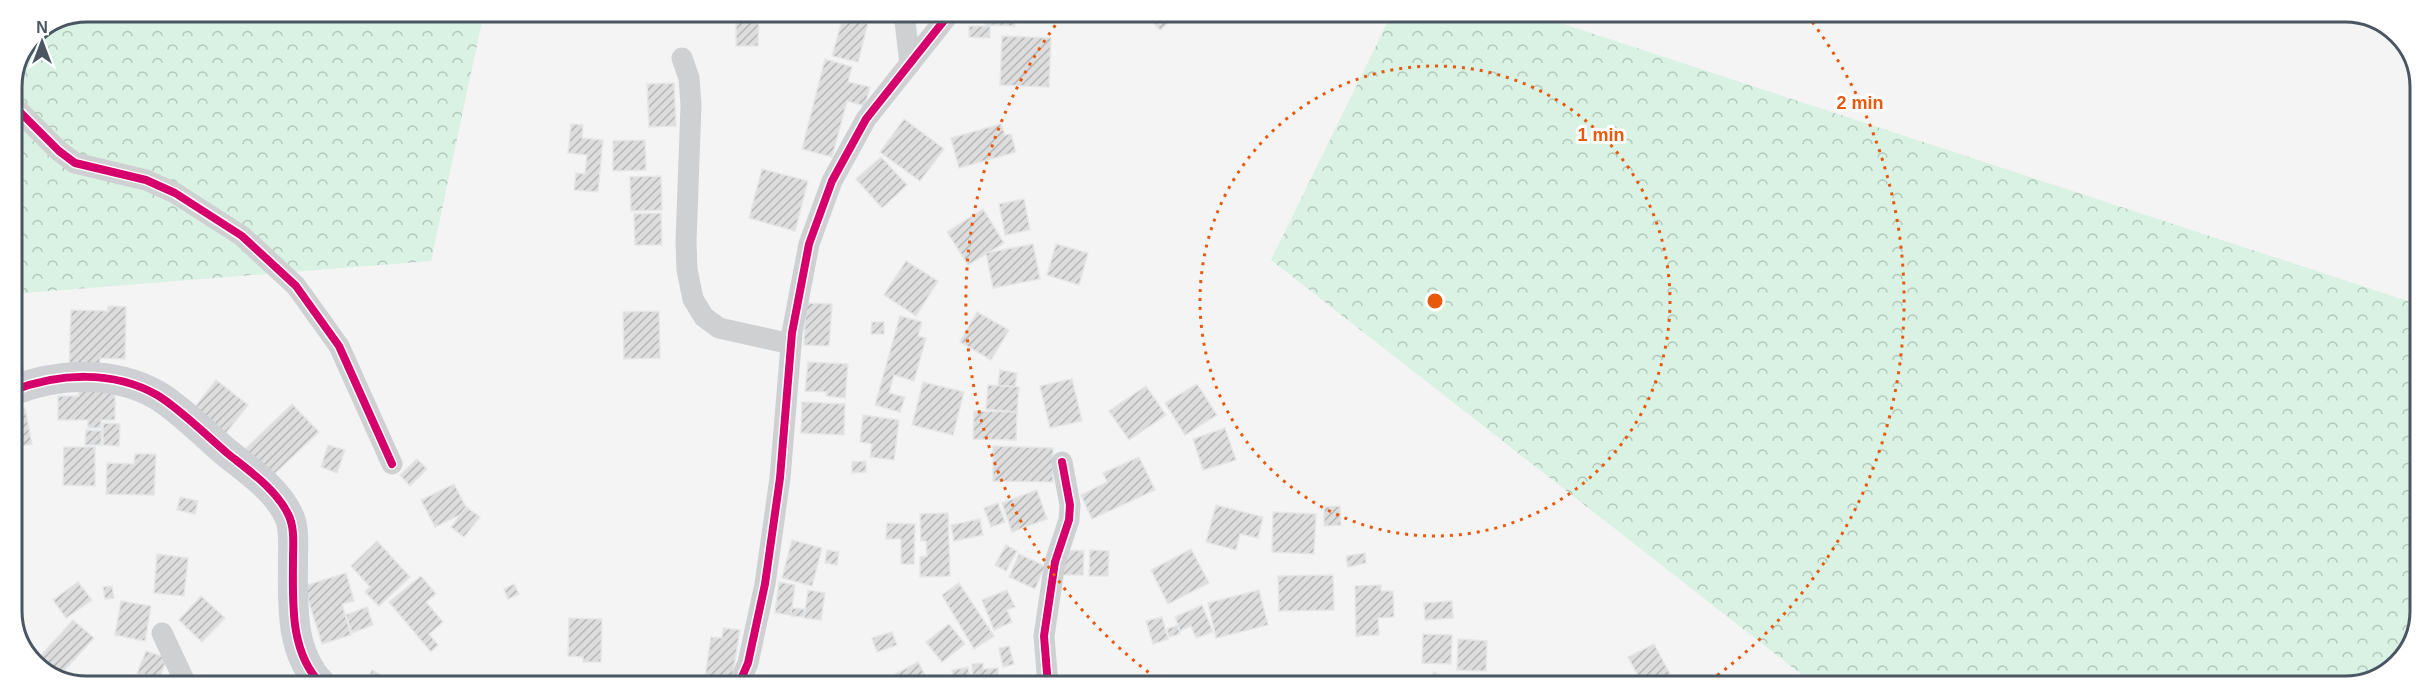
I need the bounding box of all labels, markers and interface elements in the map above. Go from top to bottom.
north arrow [12,12,72,72]
text: N [36,19,48,36]
text: 2 min [1836,93,1884,113]
text: 1 min [1577,125,1625,145]
centre of rings [1425,291,1445,311]

